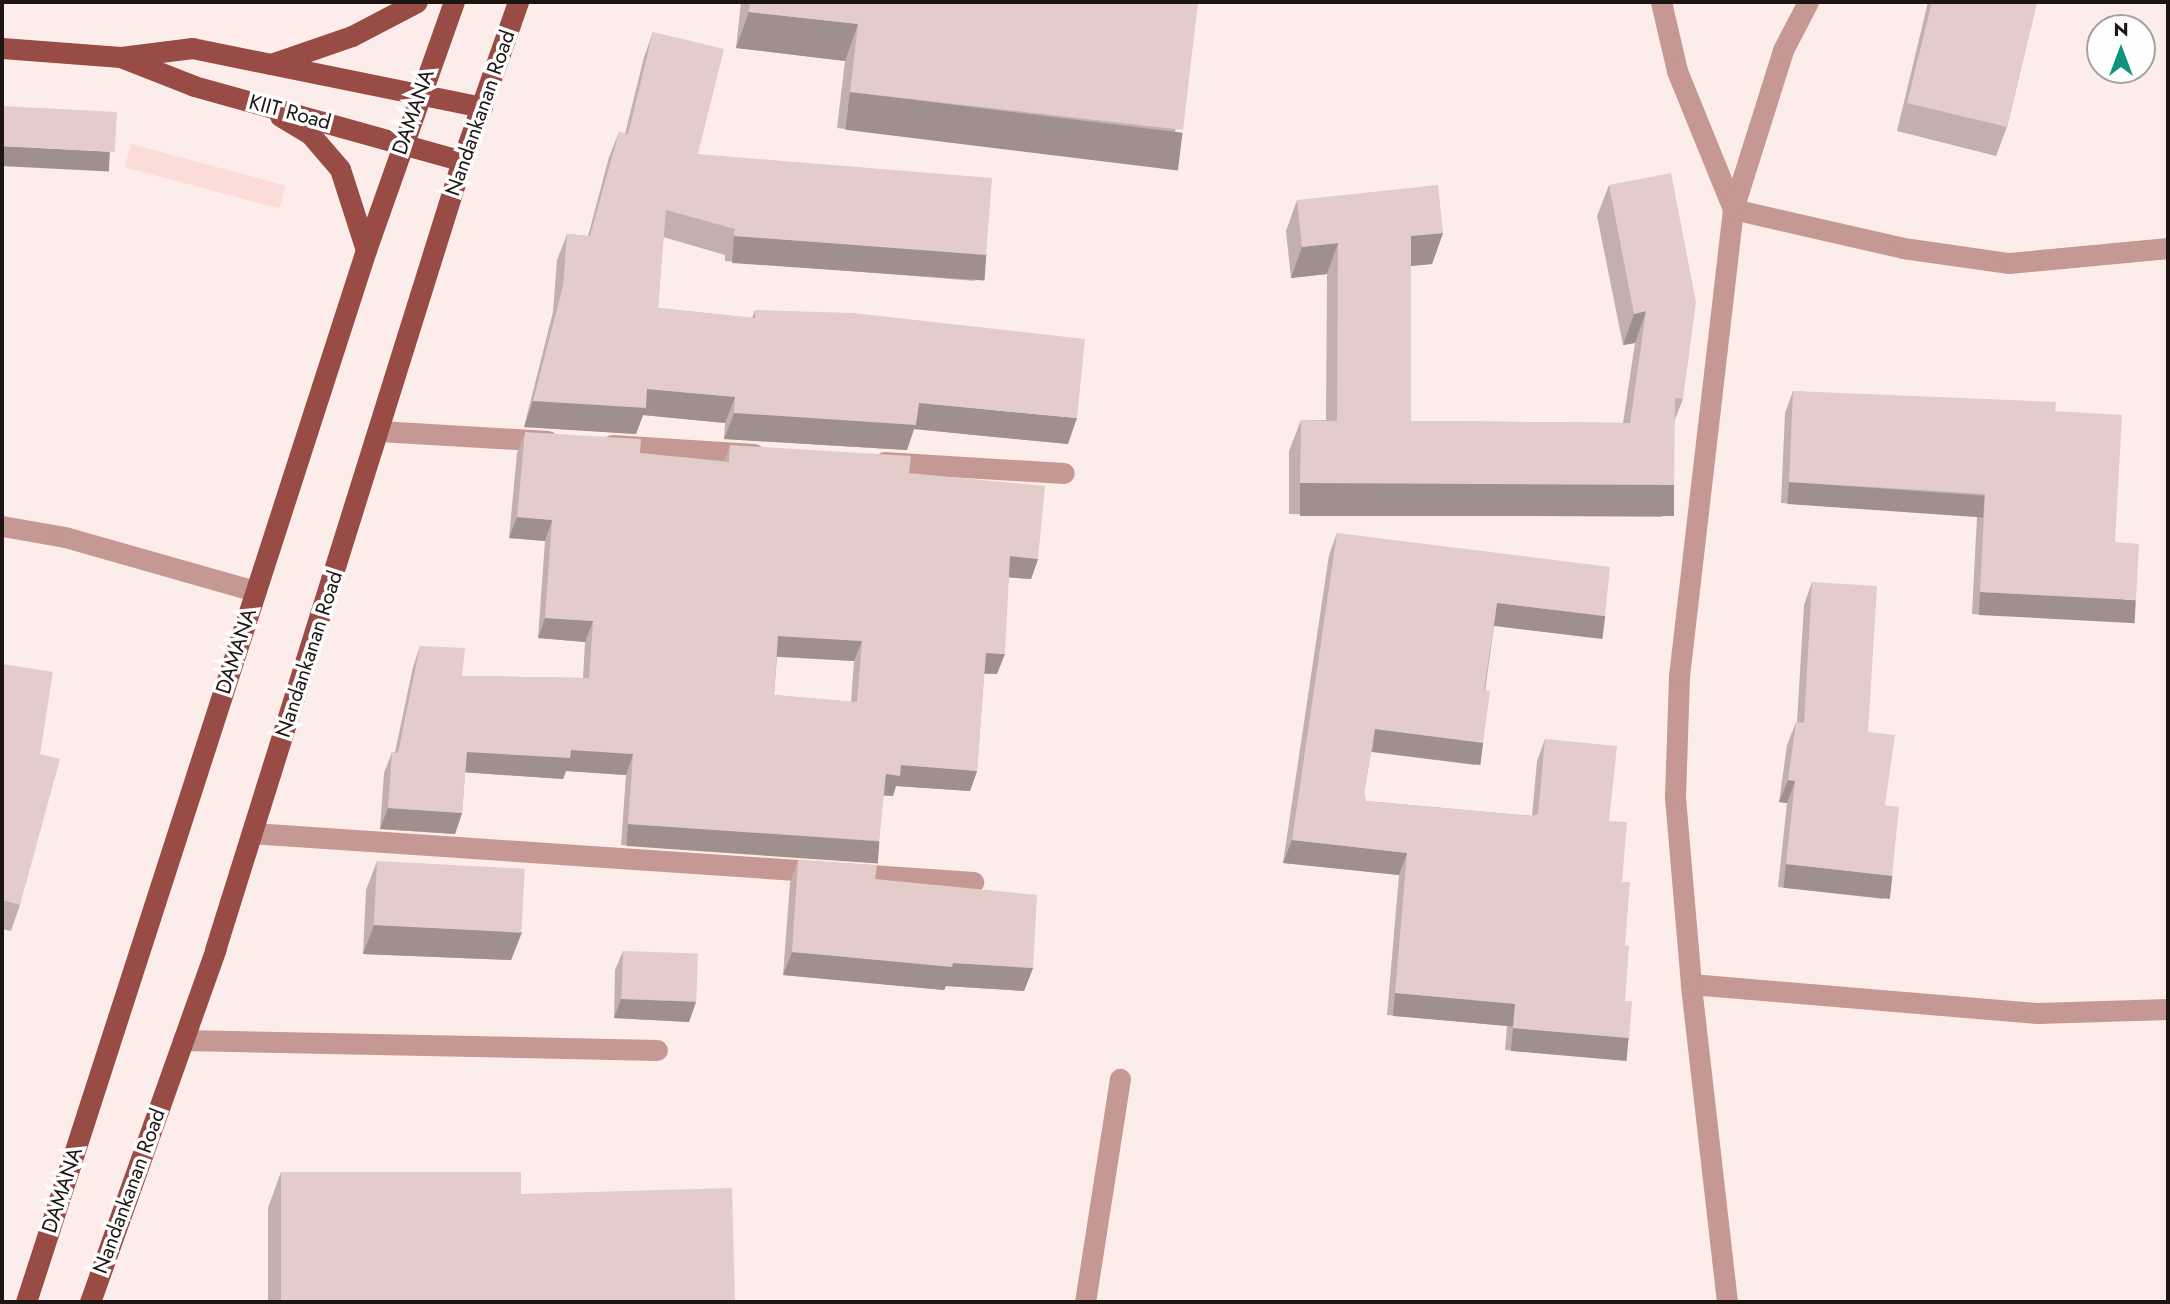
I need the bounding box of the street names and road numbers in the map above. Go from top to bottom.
street label: Nandankanan Road [440,27,520,199]
street label: DAMANA [387,66,439,158]
street label: KIIT Road [246,89,334,135]
street label: Nandankanan Road [270,568,348,740]
street label: DAMANA [210,605,262,697]
street label: Nandankanan Road [87,1105,171,1277]
street label: DAMANA [36,1144,88,1236]

